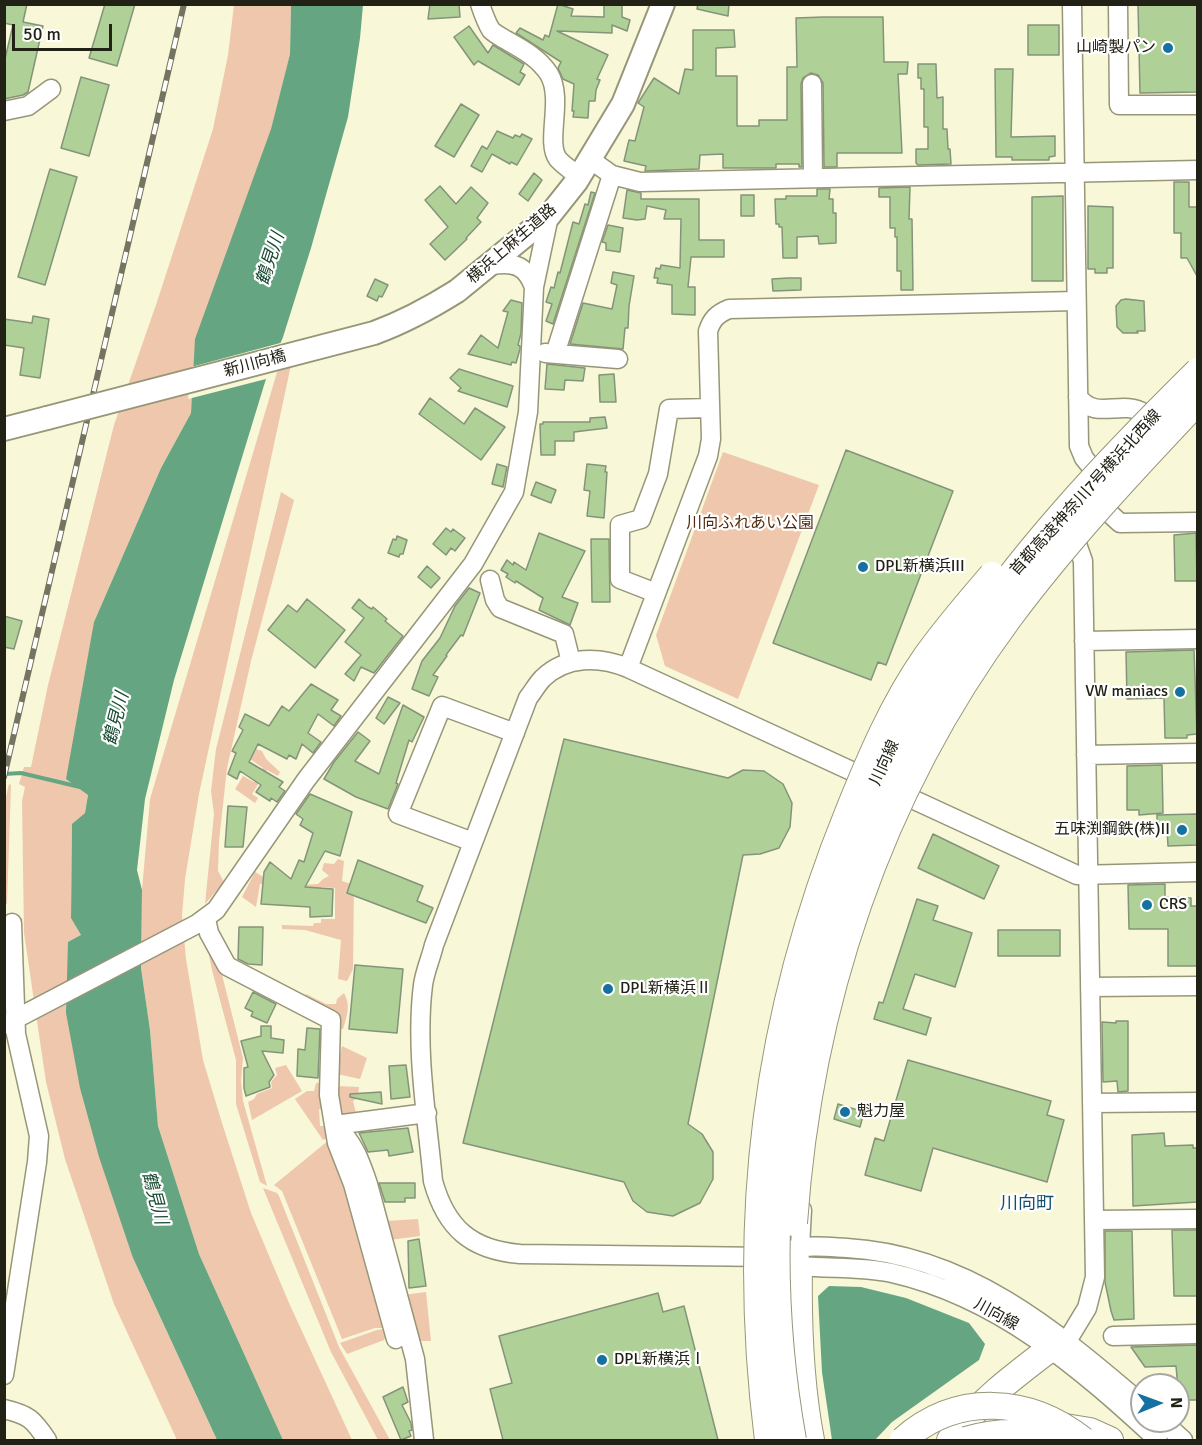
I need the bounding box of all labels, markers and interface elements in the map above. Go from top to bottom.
scale bar [15,12,116,50]
text: 50 m [23,23,61,45]
place label: 山崎製パン [1076,38,1156,58]
marker: 山崎製パン [1161,41,1175,55]
street label: 横浜上麻生道路 [463,200,561,288]
water label: 鶴見川 [252,230,290,288]
street label: 新川向橋 [222,346,288,382]
street label: 首都高速神奈川7号横浜北西線 [1006,406,1166,580]
park label: 川向ふれあい公園 [686,514,814,534]
place label: DPL新横浜III [875,557,965,577]
marker: DPL新横浜III [856,560,870,574]
place label: VW maniacs [1085,682,1168,702]
marker: VW maniacs [1173,685,1187,699]
water label: 鶴見川 [100,690,134,748]
street label: 川向線 [866,737,904,789]
place label: 五味渕鋼鉄(株)II [1054,820,1170,840]
marker: 五味渕鋼鉄(株)II [1175,823,1189,837]
place label: CRS [1159,895,1187,915]
marker: CRS [1140,898,1154,912]
place label: DPL新横浜Ⅱ [620,979,712,999]
marker: DPL新横浜Ⅱ [601,982,615,996]
place label: 魁力屋 [857,1102,905,1122]
marker: 魁力屋 [838,1105,852,1119]
water label: 鶴見川 [137,1169,171,1227]
district label: 川向町 [1000,1193,1054,1215]
street label: 川向線 [970,1295,1022,1335]
place label: DPL新横浜Ⅰ [614,1350,706,1370]
marker: DPL新横浜Ⅰ [595,1353,609,1367]
north arrow [1130,1373,1190,1433]
text: N [1166,1397,1186,1408]

